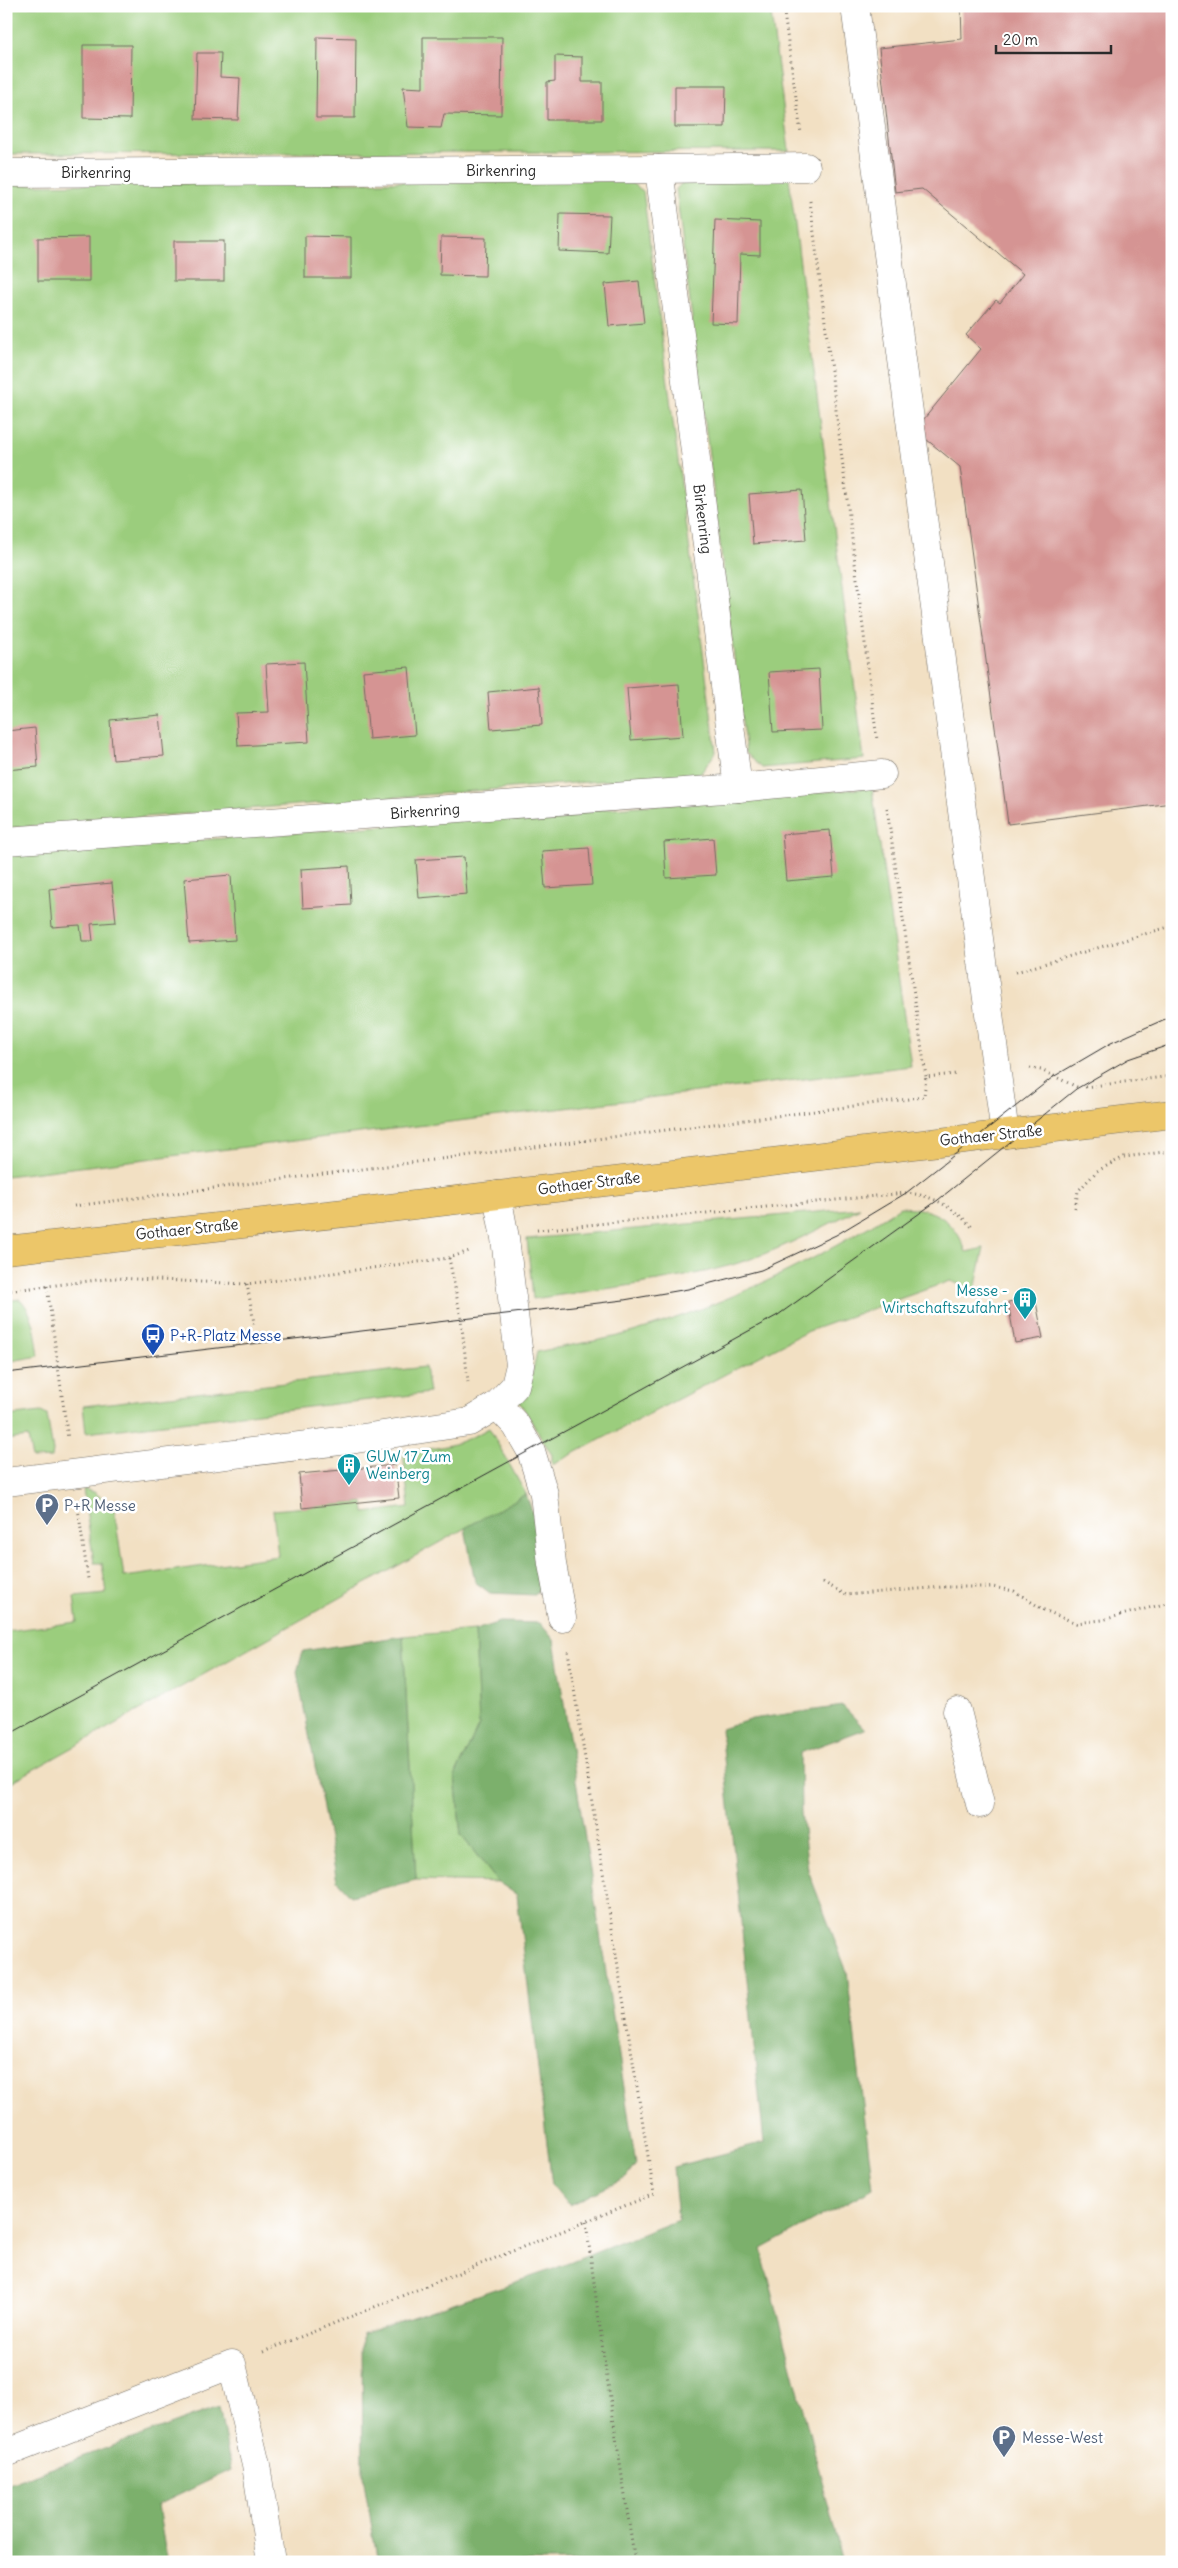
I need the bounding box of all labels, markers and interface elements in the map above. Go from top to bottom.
scale bar [996,22,1110,54]
text: 20 m [1003,30,1038,49]
street label: Birkenring [466,161,536,180]
street label: Birkenring [61,163,131,182]
street label: Birkenring [689,483,717,555]
street label: Birkenring [389,799,461,823]
street label: Gothaer Straße [939,1120,1043,1150]
street label: Gothaer Straße [537,1167,641,1199]
street label: Gothaer Straße [135,1214,239,1244]
place label: Messe - Wirtschaftszufahrt [882,1281,1008,1317]
building icon: Messe - Wirtschaftszufahrt [1012,1286,1038,1320]
bus stop icon: P+R-Platz Messe [140,1322,166,1356]
place label: P+R-Platz Messe [170,1326,281,1345]
place label: GUW 17 Zum Weinberg [366,1447,451,1483]
building icon: GUW 17 Zum Weinberg [336,1452,362,1486]
parking icon: P+R Messe [34,1492,60,1526]
place label: P+R Messe [64,1496,136,1515]
parking icon: Messe-West [991,2424,1017,2458]
place label: Messe-West [1022,2428,1103,2447]

